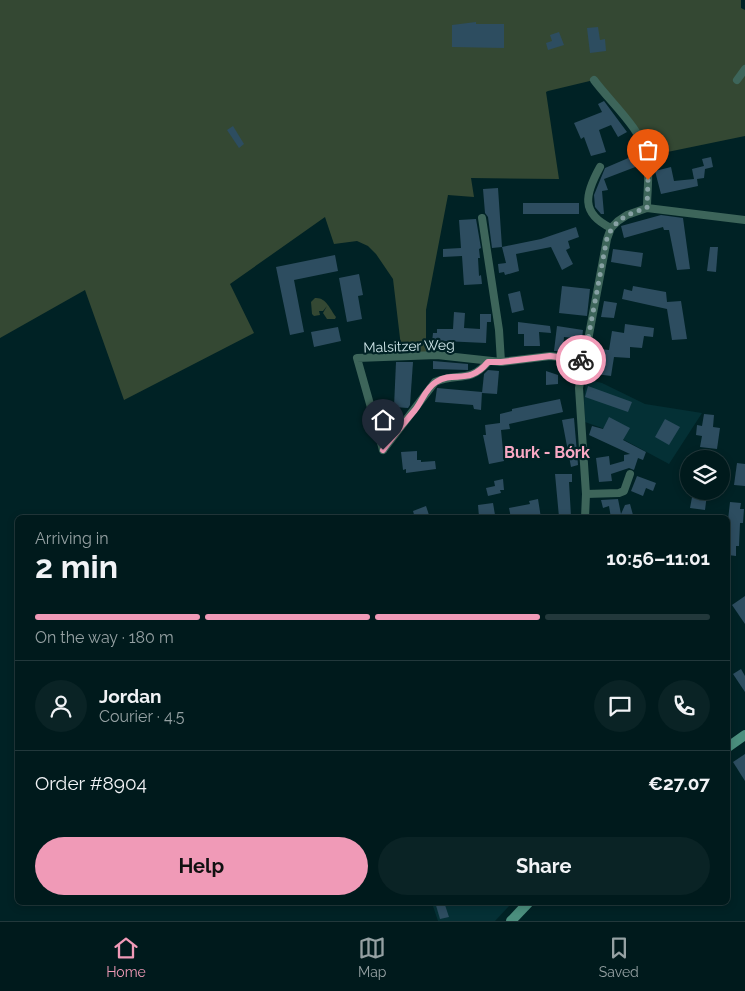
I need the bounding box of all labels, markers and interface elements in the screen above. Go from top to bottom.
pin [627,129,669,180]
icon: bag [634,136,662,164]
courier [556,335,606,385]
street label: Malsitzer Weg [363,336,455,356]
icon: bike [567,346,595,374]
pin [362,399,404,450]
icon: home [369,406,397,434]
district label: Burk - Bórk [504,443,590,462]
map controls [680,450,730,500]
button: layers [680,450,730,500]
text: Arriving in [35,529,109,548]
text: 10:56–11:01 [606,547,710,569]
text: 2 min [35,548,118,585]
text: On the way · 180 m [35,628,174,647]
button: person [35,680,87,732]
button: chat [594,680,646,732]
button: phone [658,680,710,732]
text: Jordan [99,685,162,707]
text: Courier · 4.5 [99,707,184,726]
text: Order #8904 [35,772,147,794]
text: €27.07 [648,772,710,794]
button: Help [35,837,368,895]
button: Share [378,837,710,895]
tab: Home [106,934,146,980]
tab: Map [358,934,387,980]
tab: Saved [599,934,639,980]

